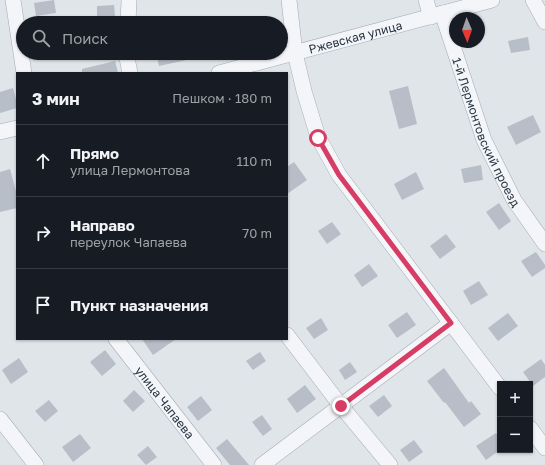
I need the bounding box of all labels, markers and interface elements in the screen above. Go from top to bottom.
north arrow [449,12,485,48]
search box [16,16,288,60]
street label: Ржевская улица [307,17,404,56]
icon: search [30,27,52,49]
text: Поиск [62,29,108,47]
street label: 1-й Лермонтовский проезд [450,55,524,209]
text: 3 мин [32,88,80,109]
text: Пешком · 180 m [172,90,272,106]
route start [309,129,327,147]
text: Прямо [70,144,119,162]
icon: ahead [32,150,54,172]
text: 110 m [237,153,272,169]
text: улица Лермонтова [70,162,190,178]
text: Направо [70,216,135,234]
icon: right [32,222,54,244]
text: 70 m [242,225,272,241]
text: переулок Чапаева [70,234,187,250]
icon: arrive [32,294,54,316]
text: Пункт назначения [70,296,208,314]
street label: улица Чапаева [132,363,198,441]
map controls [497,381,533,453]
button: + [497,381,533,417]
route end [332,397,350,415]
button: − [497,417,533,453]

